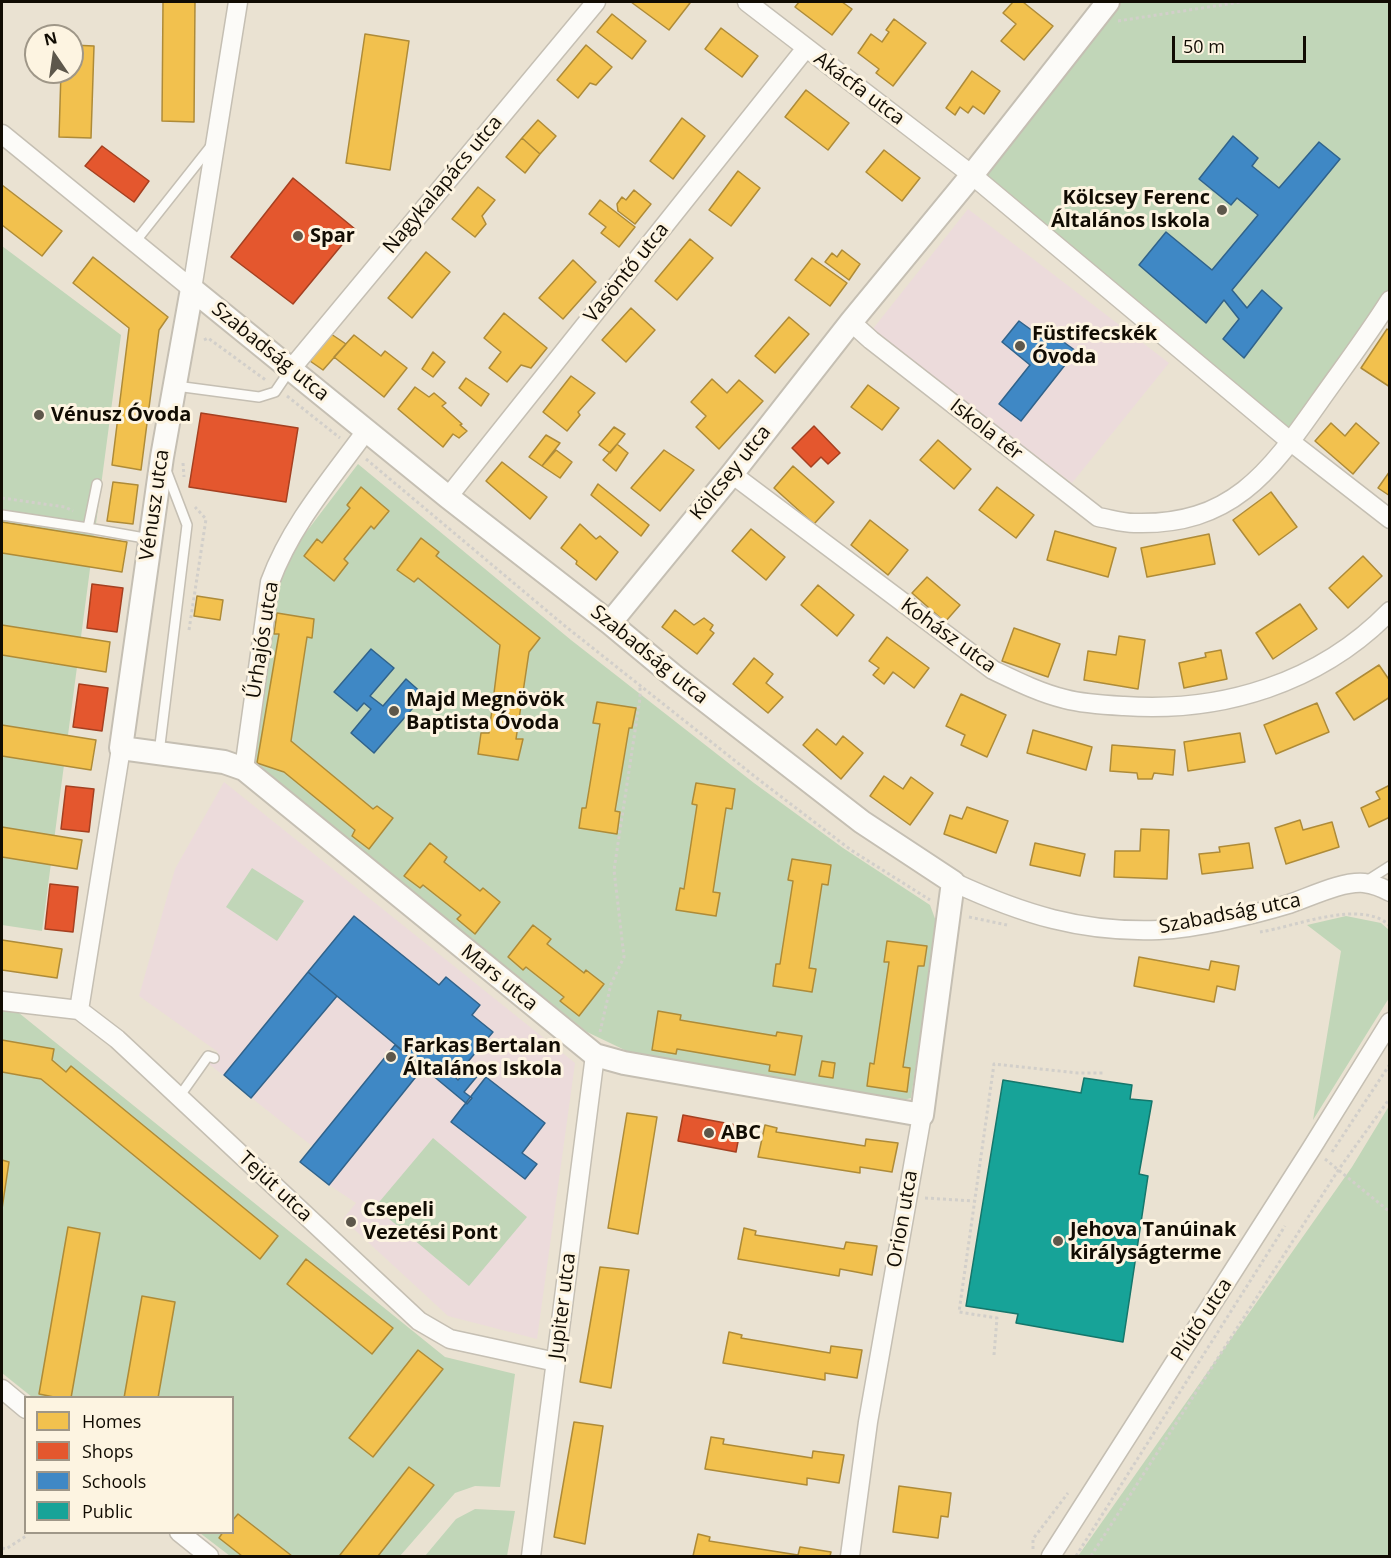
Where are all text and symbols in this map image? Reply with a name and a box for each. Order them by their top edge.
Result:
north arrow [24,24,84,84]
scale bar [1175,24,1308,62]
text: N [42,26,59,51]
text: 50 m [1183,34,1225,58]
street label: Akácfa utca [809,47,909,131]
street label: Nagykalapács utca [378,111,508,259]
place label: Kölcsey Ferenc Általános Iskola [1051,186,1210,233]
marker: Kölcsey Ferenc Általános Iskola [1215,203,1229,217]
street label: Vasöntő utca [580,218,674,328]
place label: Spar [310,224,355,248]
marker: Spar [291,229,305,243]
street label: Szabadság utca [207,297,333,407]
place label: Füstifecskék Óvoda [1032,322,1157,369]
marker: Füstifecskék Óvoda [1013,339,1027,353]
street label: Iskola tér [945,394,1027,466]
place label: Vénusz Óvoda [51,403,191,427]
marker: Vénusz Óvoda [32,408,46,422]
street label: Kölcsey utca [685,421,777,525]
street label: Vénusz utca [135,448,175,562]
street label: Űrhajós utca [242,580,284,700]
street label: Kohász utca [896,593,1000,679]
street label: Szabadság utca [586,600,712,710]
place label: Majd Megnövök Baptista Óvoda [406,688,565,735]
marker: Majd Megnövök Baptista Óvoda [387,704,401,718]
street label: Szabadság utca [1157,888,1303,940]
street label: Mars utca [456,940,542,1016]
place label: Farkas Bertalan Általános Iskola [403,1034,562,1081]
marker: Farkas Bertalan Általános Iskola [384,1050,398,1064]
place label: ABC [721,1121,761,1145]
marker: ABC [702,1126,716,1140]
street label: Tejút utca [233,1147,317,1227]
street label: Orion utca [883,1168,923,1270]
place label: Csepeli Vezetési Pont [363,1198,498,1245]
marker: Csepeli Vezetési Pont [344,1215,358,1229]
place label: Jehova Tanúinak királyságterme [1070,1218,1236,1265]
marker: Jehova Tanúinak királyságterme [1051,1234,1065,1248]
street label: Jupiter utca [545,1252,581,1360]
street label: Plútó utca [1166,1274,1238,1366]
legend [24,1396,234,1534]
text: Homes [82,1409,141,1433]
text: Shops [82,1439,133,1463]
text: Schools [82,1469,146,1493]
text: Public [82,1499,133,1523]

